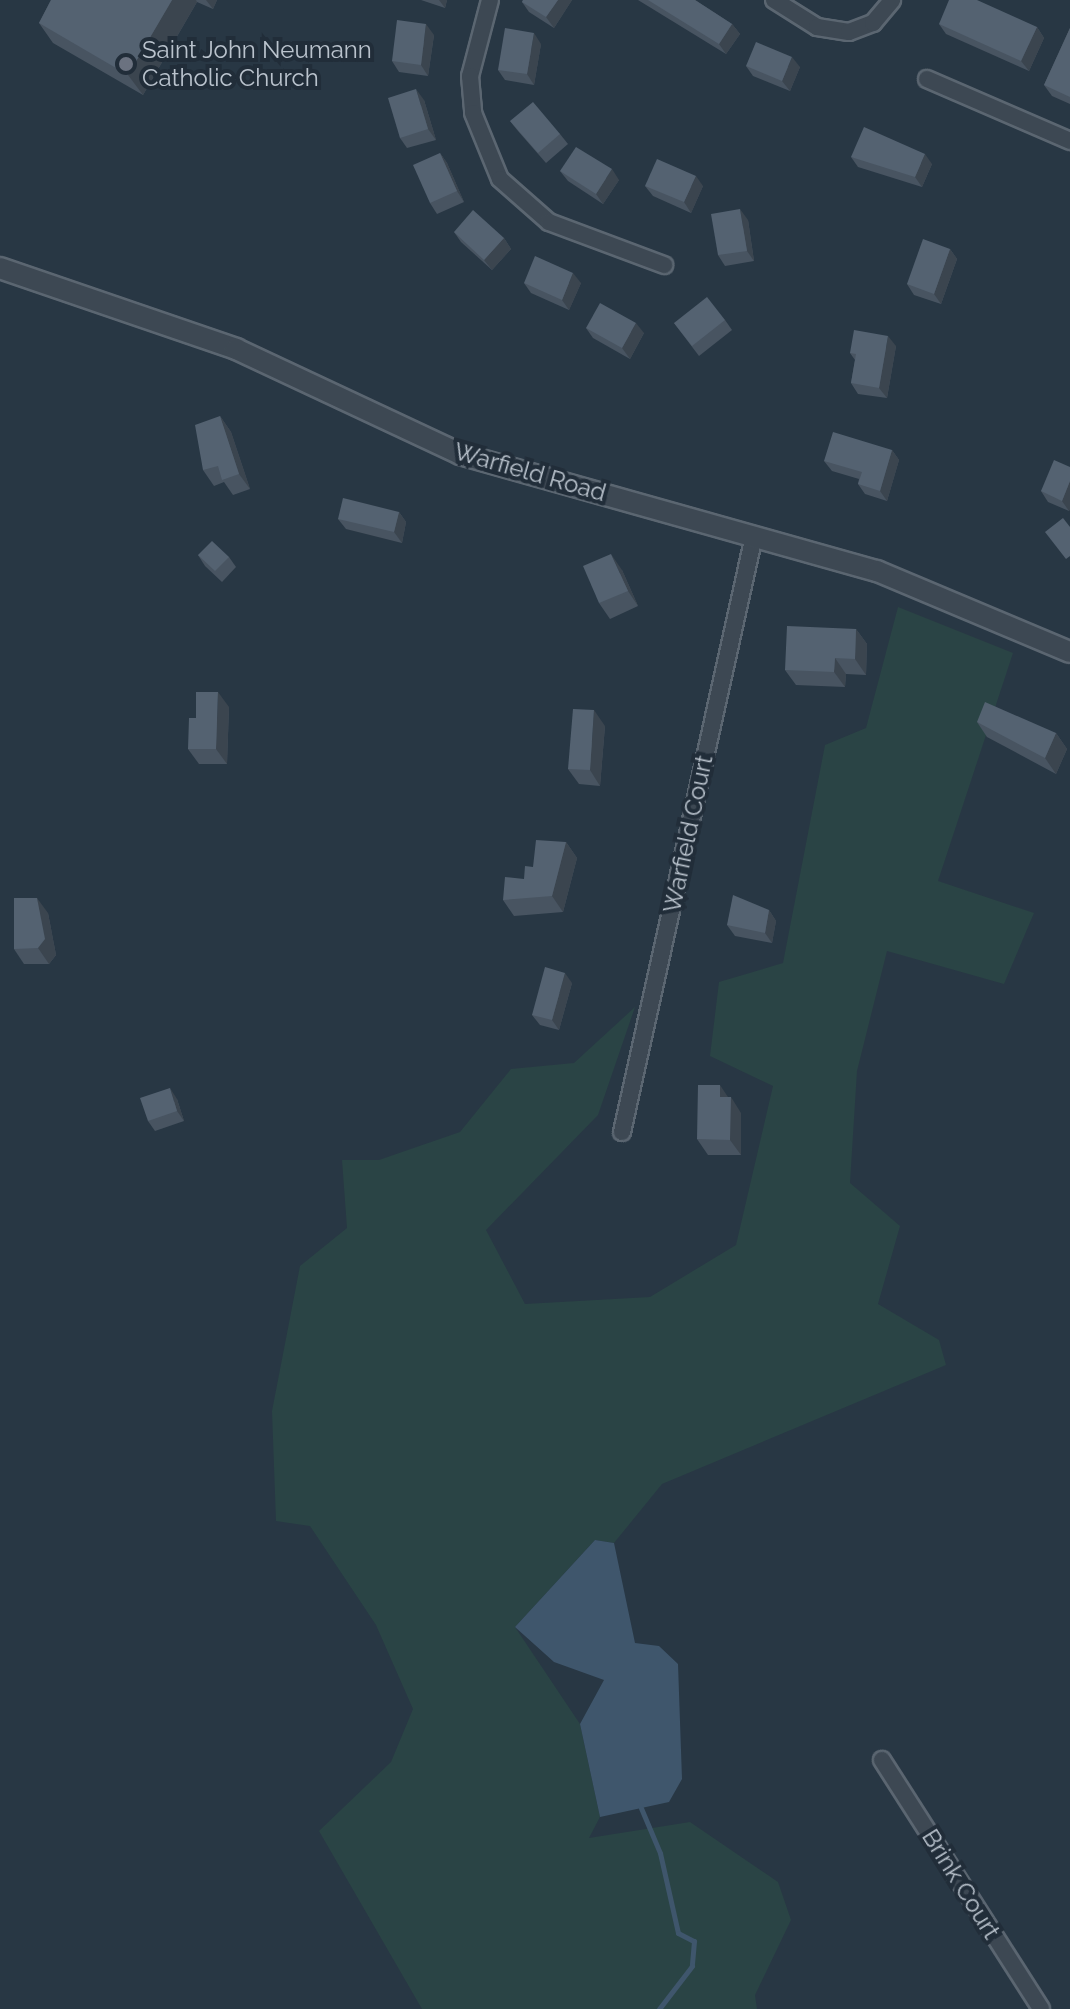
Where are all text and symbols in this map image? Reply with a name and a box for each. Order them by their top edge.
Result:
place label: Saint John Neumann Catholic Church [142,36,372,92]
marker: Saint John Neumann Catholic Church [117,55,135,73]
street label: Warfield Road [451,437,609,507]
street label: Warfield Court [657,752,719,916]
street label: Brink Court [916,1824,1006,1944]

